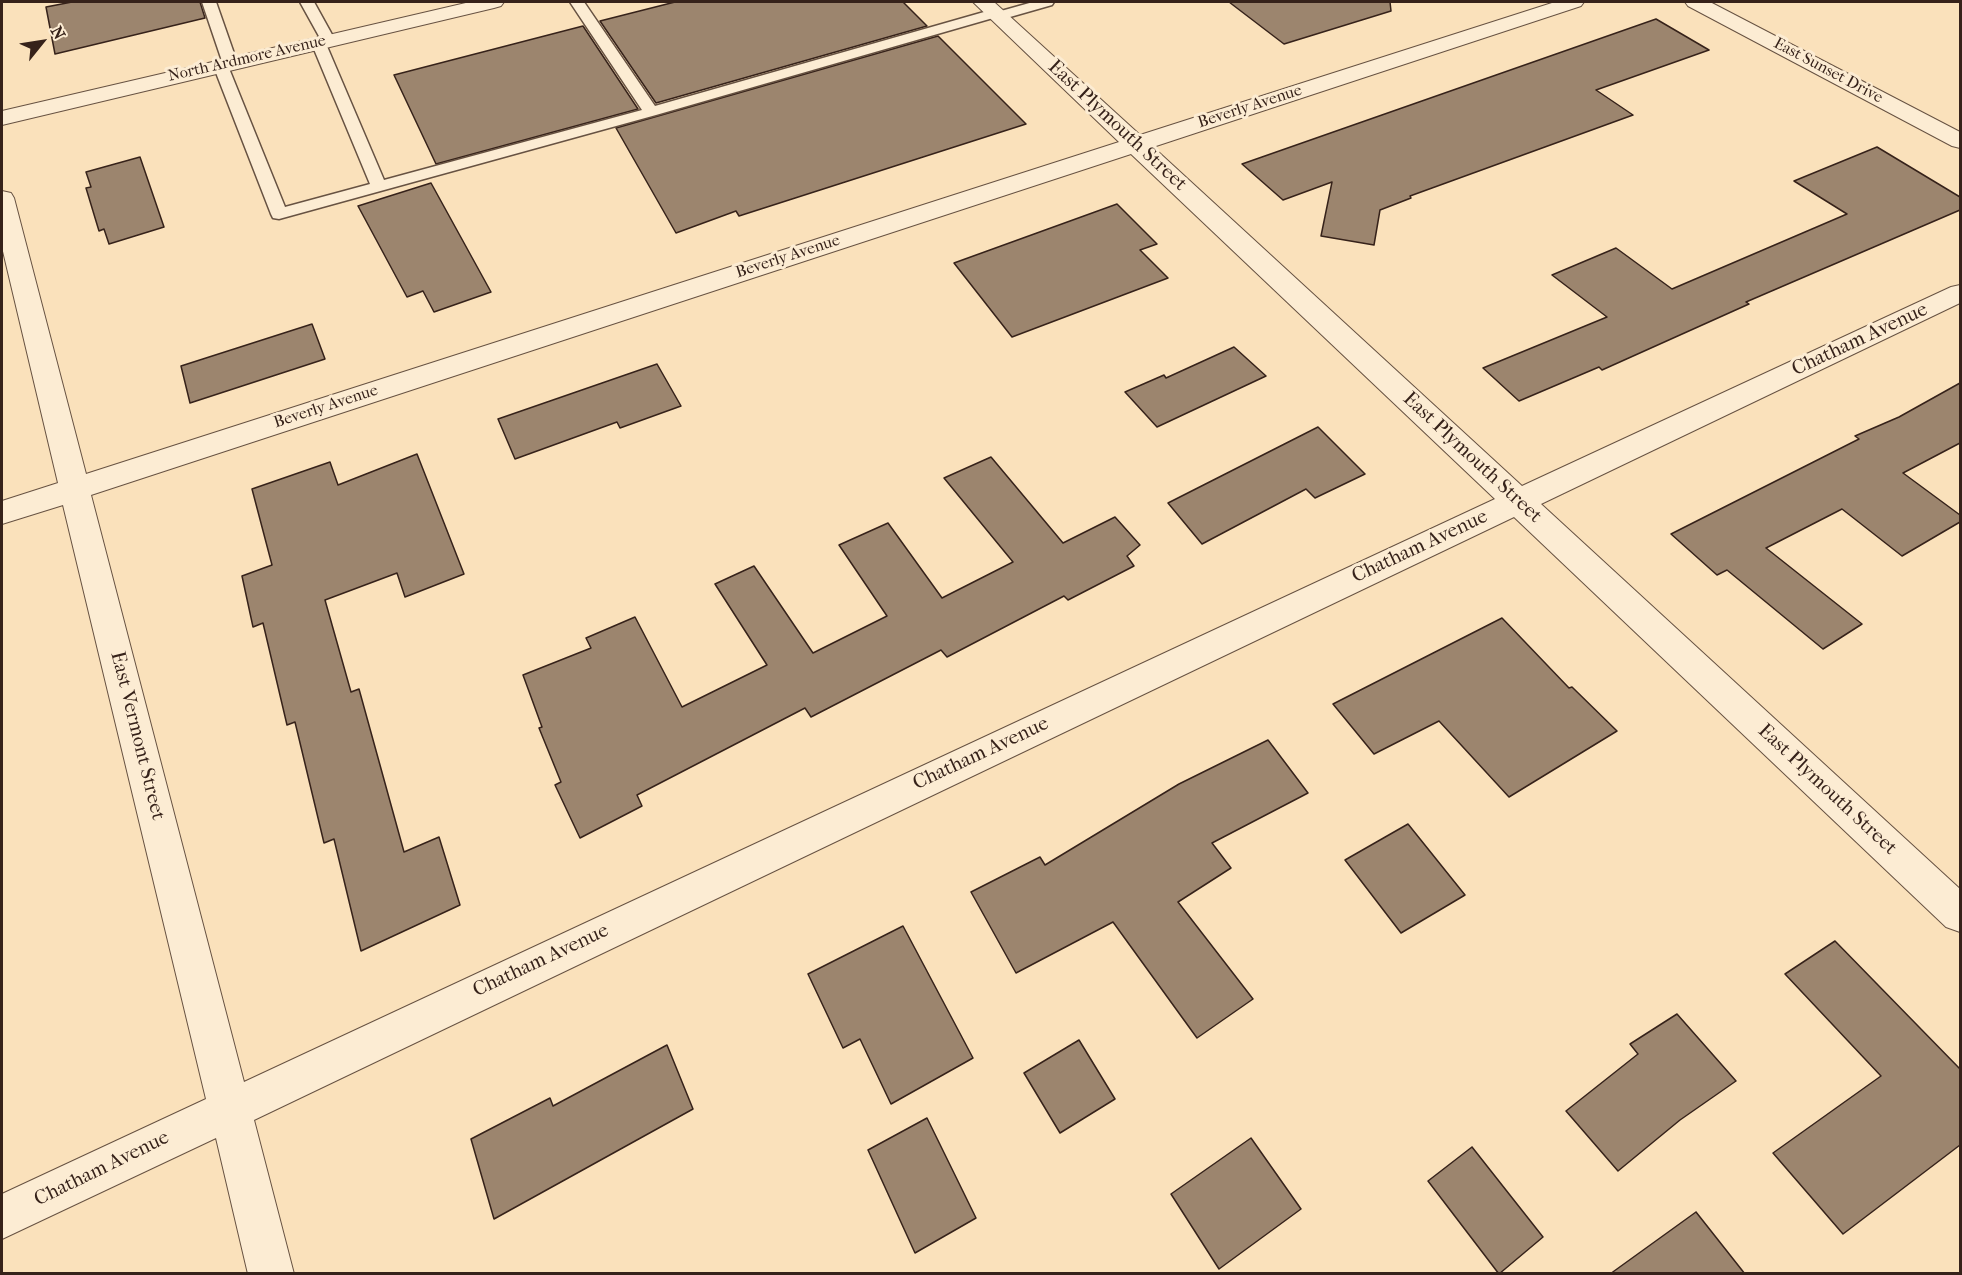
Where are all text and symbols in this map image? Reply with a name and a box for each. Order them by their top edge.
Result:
north arrow [12,12,72,72]
text: N [47,23,69,43]
street label: North Ardmore Avenue [166,31,328,87]
street label: East Sunset Drive [1770,34,1886,108]
street label: East Plymouth Street [1043,55,1191,197]
street label: Beverly Avenue [1196,81,1304,133]
street label: Beverly Avenue [734,231,842,283]
street label: Chatham Avenue [1788,298,1932,382]
street label: Beverly Avenue [272,381,380,433]
street label: East Plymouth Street [1398,387,1546,529]
street label: Chatham Avenue [1348,505,1492,589]
street label: East Vermont Street [104,649,170,823]
street label: Chatham Avenue [909,712,1053,796]
street label: East Plymouth Street [1753,719,1901,861]
street label: Chatham Avenue [469,919,613,1003]
street label: Chatham Avenue [31,1126,173,1212]

